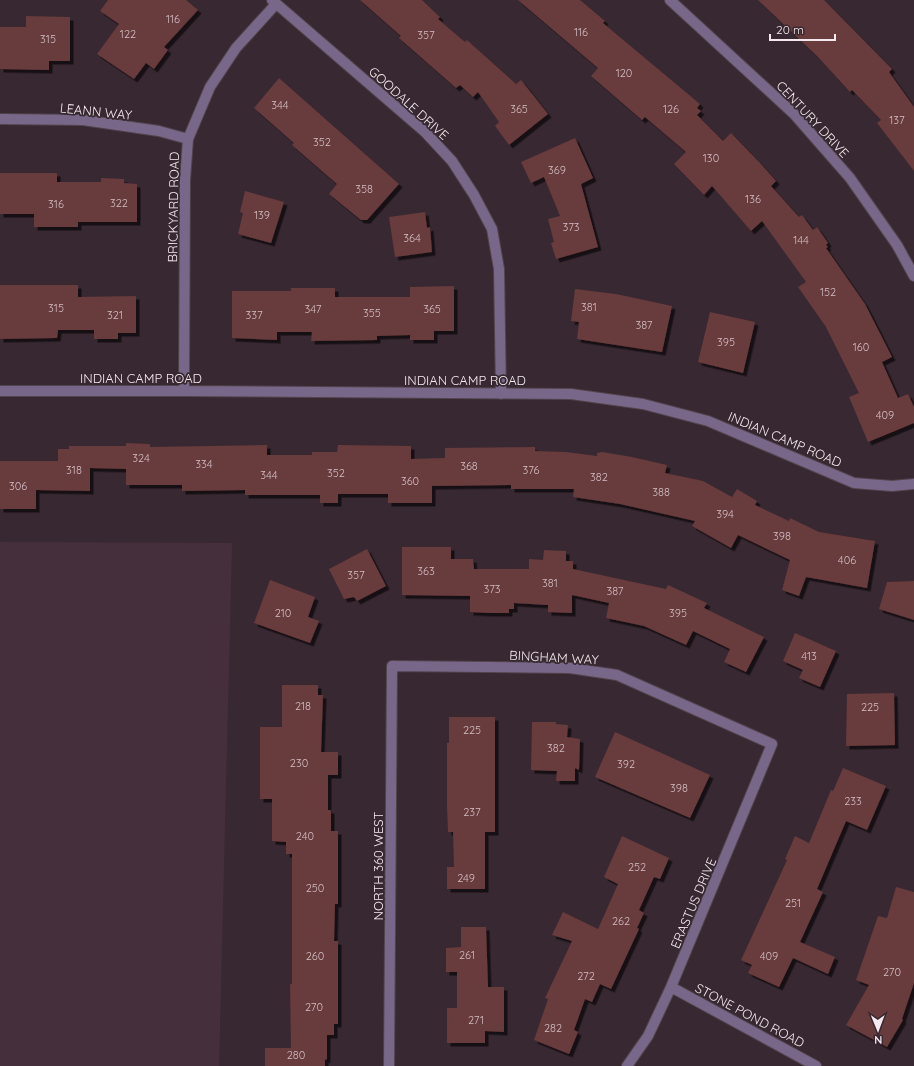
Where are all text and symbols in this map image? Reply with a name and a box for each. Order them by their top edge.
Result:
house number: 116 [166,12,180,26]
scale bar [770,16,835,42]
text: 20 m [776,22,804,37]
house number: 116 [574,25,588,39]
house number: 122 [120,27,136,41]
house number: 357 [417,28,435,42]
house number: 315 [40,32,56,46]
street label: GOODALE DRIVE [366,63,452,143]
house number: 120 [616,66,632,80]
street label: CENTURY DRIVE [773,77,853,161]
house number: 344 [271,98,289,112]
street label: LEANN WAY [59,99,134,123]
house number: 365 [510,102,528,116]
house number: 126 [663,102,679,116]
house number: 137 [889,113,905,127]
house number: 352 [313,135,331,149]
street label: BRICKYARD ROAD [164,151,182,263]
house number: 130 [703,151,719,165]
house number: 369 [548,163,566,177]
house number: 358 [355,182,373,196]
house number: 136 [745,192,761,206]
house number: 322 [110,196,128,210]
house number: 316 [48,197,64,211]
house number: 139 [254,208,270,222]
house number: 373 [562,220,580,234]
house number: 364 [403,231,421,245]
house number: 144 [793,233,809,247]
house number: 152 [820,285,836,299]
house number: 381 [581,300,597,314]
house number: 315 [48,301,64,315]
house number: 347 [305,302,322,316]
house number: 365 [423,302,441,316]
house number: 355 [363,306,381,320]
house number: 321 [107,308,123,322]
house number: 337 [245,308,263,322]
house number: 387 [635,318,653,332]
house number: 395 [717,335,735,349]
house number: 160 [853,340,869,354]
street label: INDIAN CAMP ROAD [80,370,202,386]
street label: INDIAN CAMP ROAD [404,372,526,388]
street label: INDIAN CAMP ROAD [726,408,844,470]
house number: 409 [876,408,894,422]
house number: 324 [132,451,150,465]
house number: 334 [195,457,213,471]
house number: 368 [460,459,478,473]
house number: 318 [66,463,82,477]
house number: 376 [523,463,540,477]
house number: 352 [327,466,345,480]
house number: 344 [260,468,278,482]
house number: 382 [590,470,608,484]
house number: 360 [401,474,419,488]
house number: 306 [9,479,27,493]
house number: 388 [652,485,670,499]
house number: 394 [716,507,734,521]
house number: 398 [773,529,791,543]
house number: 406 [838,553,856,567]
house number: 363 [417,564,435,578]
house number: 357 [347,568,365,582]
house number: 381 [542,576,558,590]
house number: 373 [483,582,501,596]
house number: 387 [606,584,624,598]
house number: 210 [275,606,291,620]
house number: 395 [669,606,687,620]
street label: BINGHAM WAY [509,647,600,667]
house number: 413 [801,649,817,663]
house number: 218 [295,699,311,713]
house number: 225 [861,700,879,714]
house number: 225 [463,723,481,737]
house number: 382 [547,741,565,755]
house number: 230 [290,756,308,770]
house number: 392 [617,757,635,771]
house number: 398 [670,781,688,795]
house number: 233 [844,794,862,808]
house number: 237 [463,805,481,819]
street label: NORTH 360 WEST [370,811,386,920]
house number: 240 [296,829,314,843]
street label: ERASTUS DRIVE [667,855,719,951]
house number: 252 [628,860,646,874]
house number: 249 [457,871,475,885]
house number: 250 [306,881,324,895]
house number: 251 [785,896,801,910]
house number: 262 [612,914,630,928]
house number: 261 [459,948,475,962]
house number: 260 [306,949,324,963]
house number: 409 [760,949,778,963]
house number: 270 [883,965,901,979]
house number: 272 [577,969,595,983]
street label: STONE POND ROAD [693,979,807,1051]
house number: 270 [305,1000,323,1014]
north arrow [858,1010,898,1050]
house number: 271 [468,1013,484,1027]
house number: 282 [544,1021,562,1035]
text: N [874,1033,882,1047]
house number: 280 [287,1048,305,1062]

